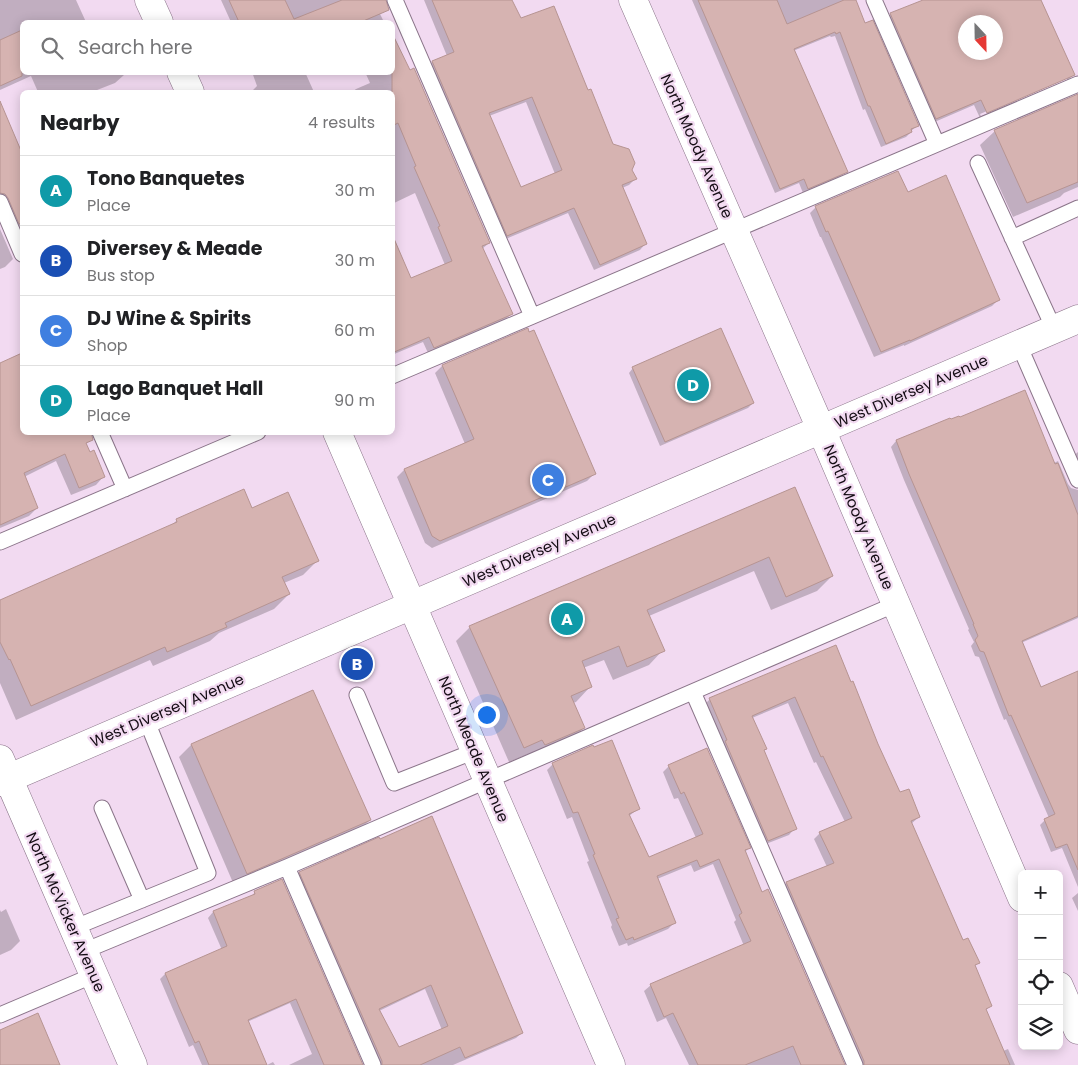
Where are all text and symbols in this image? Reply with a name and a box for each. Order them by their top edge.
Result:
north arrow [958,15,1003,60]
search box [20,20,395,75]
icon: search [38,34,66,62]
text: Search here [78,34,192,61]
street label: North Moody Avenue [656,71,738,221]
text: Nearby [40,108,120,137]
text: 4 results [308,111,375,134]
text: Tono Banquetes [87,165,245,192]
text: A [50,179,62,202]
text: 30 m [335,179,375,202]
text: Place [87,194,131,217]
text: Diversey & Meade [87,235,262,262]
text: B [51,249,61,272]
text: 30 m [335,249,375,272]
text: Bus stop [87,264,155,287]
text: DJ Wine & Spirits [87,305,251,332]
text: C [50,319,62,342]
text: 60 m [334,319,375,342]
text: Shop [87,334,128,357]
street label: West Diversey Avenue [831,349,991,433]
pin: D [677,366,709,404]
text: Lago Banquet Hall [87,375,263,402]
text: D [50,389,62,412]
text: 90 m [334,389,375,412]
text: Place [87,404,131,427]
street label: North Moody Avenue [819,441,899,593]
pin: C [532,461,564,499]
street label: West Diversey Avenue [459,508,619,592]
pin: A [551,600,583,638]
pin: B [341,645,373,683]
street label: West Diversey Avenue [87,668,247,752]
street label: North Meade Avenue [434,673,514,825]
your location [474,702,500,728]
street label: North McVicker Avenue [21,829,111,995]
map controls [1018,870,1063,1050]
button: + [1018,870,1063,915]
button: − [1018,915,1063,960]
button: locate [1018,960,1063,1005]
button: layers [1018,1005,1063,1050]

